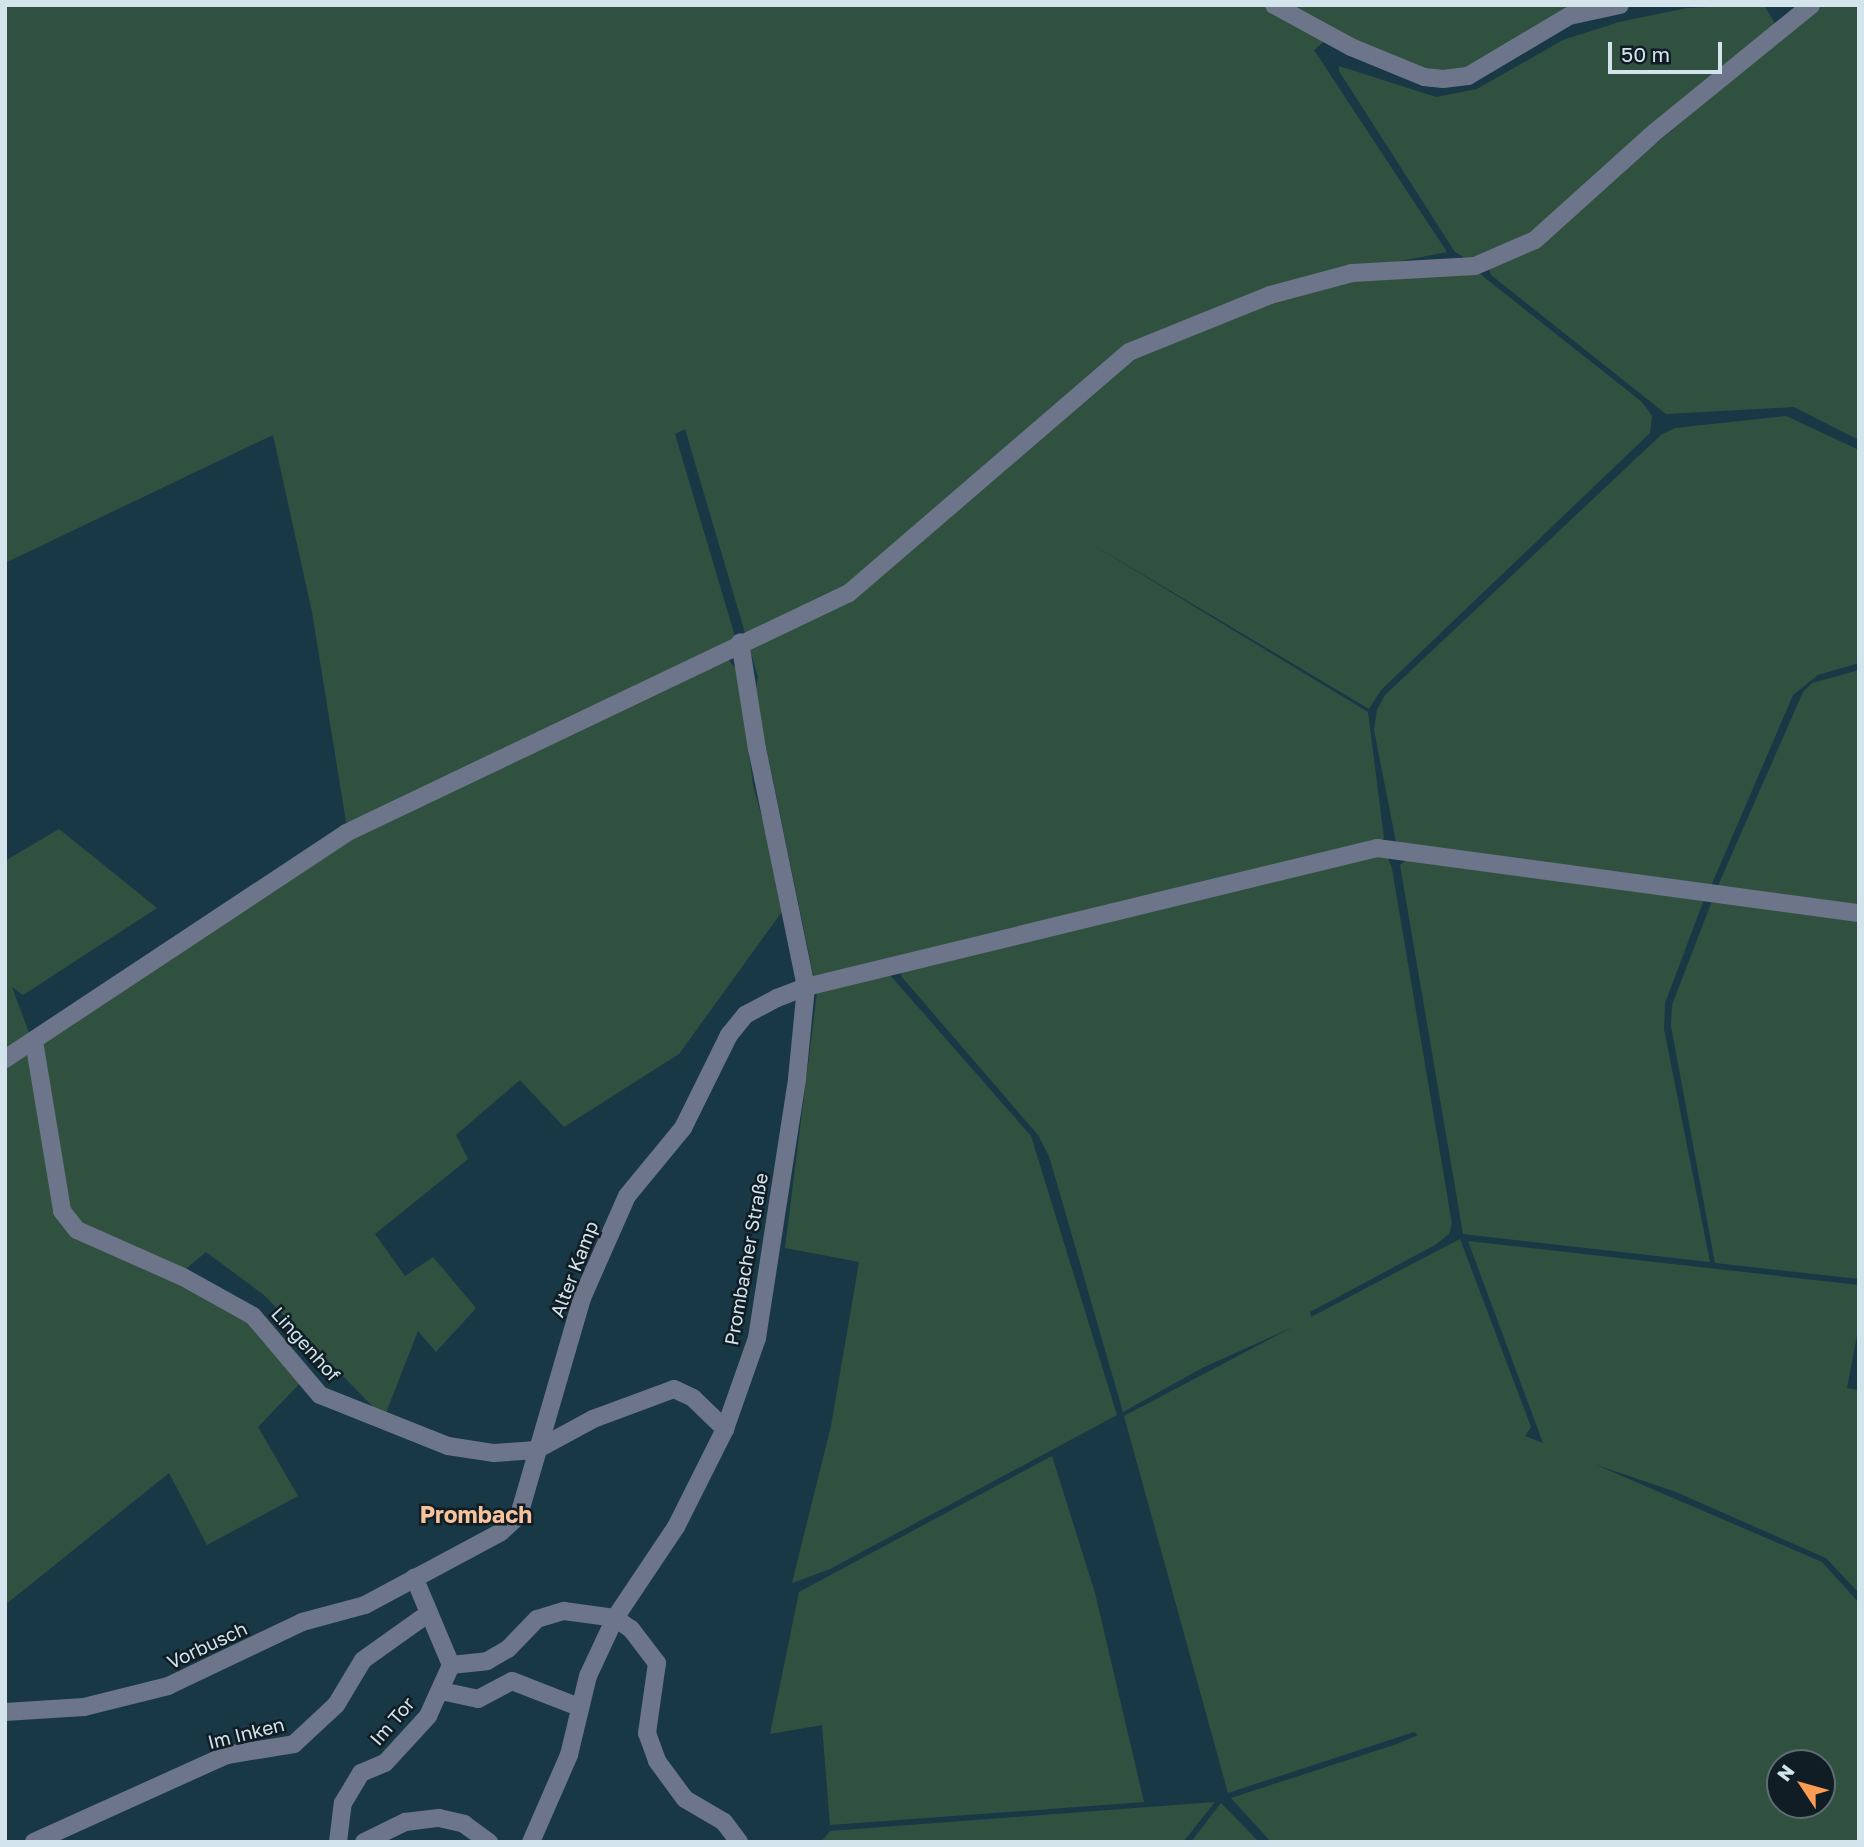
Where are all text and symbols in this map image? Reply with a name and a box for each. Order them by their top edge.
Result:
scale bar [1612,28,1726,72]
text: 50 m [1621,41,1670,67]
street label: Prombacher Straße [720,1171,772,1347]
street label: Alter Kamp [545,1218,603,1320]
street label: Lingenhof [267,1302,345,1386]
district label: Prombach [420,1500,532,1528]
street label: Vorbusch [163,1617,251,1673]
street label: Im Tor [365,1692,419,1750]
street label: Im Inken [205,1712,287,1754]
north arrow [1766,1749,1836,1819]
text: N [1772,1760,1799,1785]

